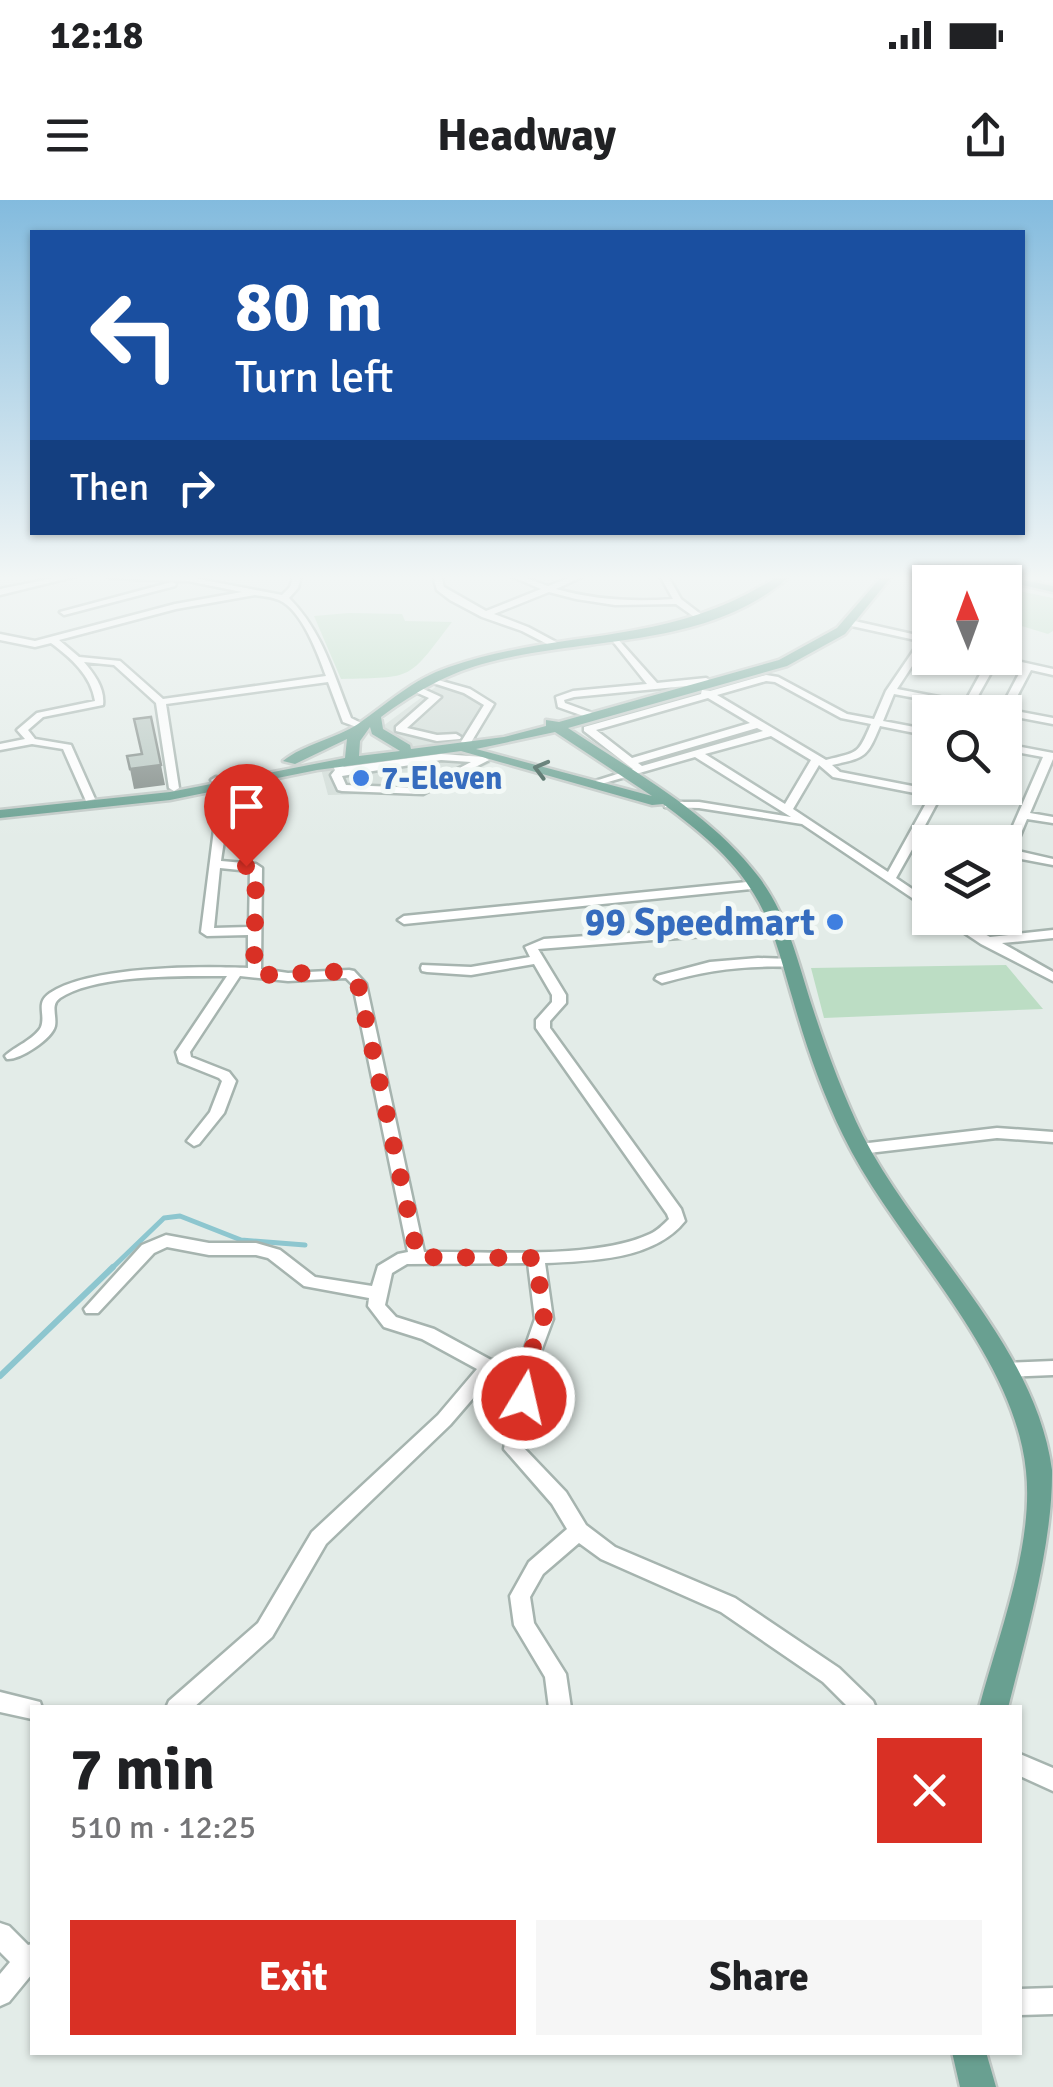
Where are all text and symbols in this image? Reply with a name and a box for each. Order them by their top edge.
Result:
text: 12:18 [50,12,143,59]
icon: menu [40,108,95,163]
text: Headway [437,108,616,163]
icon: share [958,108,1013,163]
text: 80 m [235,264,383,350]
icon: left [70,270,200,400]
text: Turn left [235,350,394,405]
icon: right [169,460,224,515]
text: Then [70,464,149,511]
north arrow [912,565,1022,675]
map controls [912,565,1022,935]
button: search [912,695,1022,805]
place label: 7-Eleven [381,759,502,798]
one-way arrow [533,760,550,781]
pin [204,764,289,867]
marker: 7-Eleven [350,767,372,789]
icon: arrive [219,779,274,834]
button: layers [912,825,1022,935]
place label: 99 Speedmart [585,899,815,946]
marker: 99 Speedmart [824,911,846,933]
position arrow [472,1346,576,1450]
text: 7 min [70,1733,215,1807]
button: close [877,1738,982,1843]
text: 510 m · 12:25 [70,1808,256,1847]
button: Exit [70,1920,516,2035]
button: Share [536,1920,982,2035]

